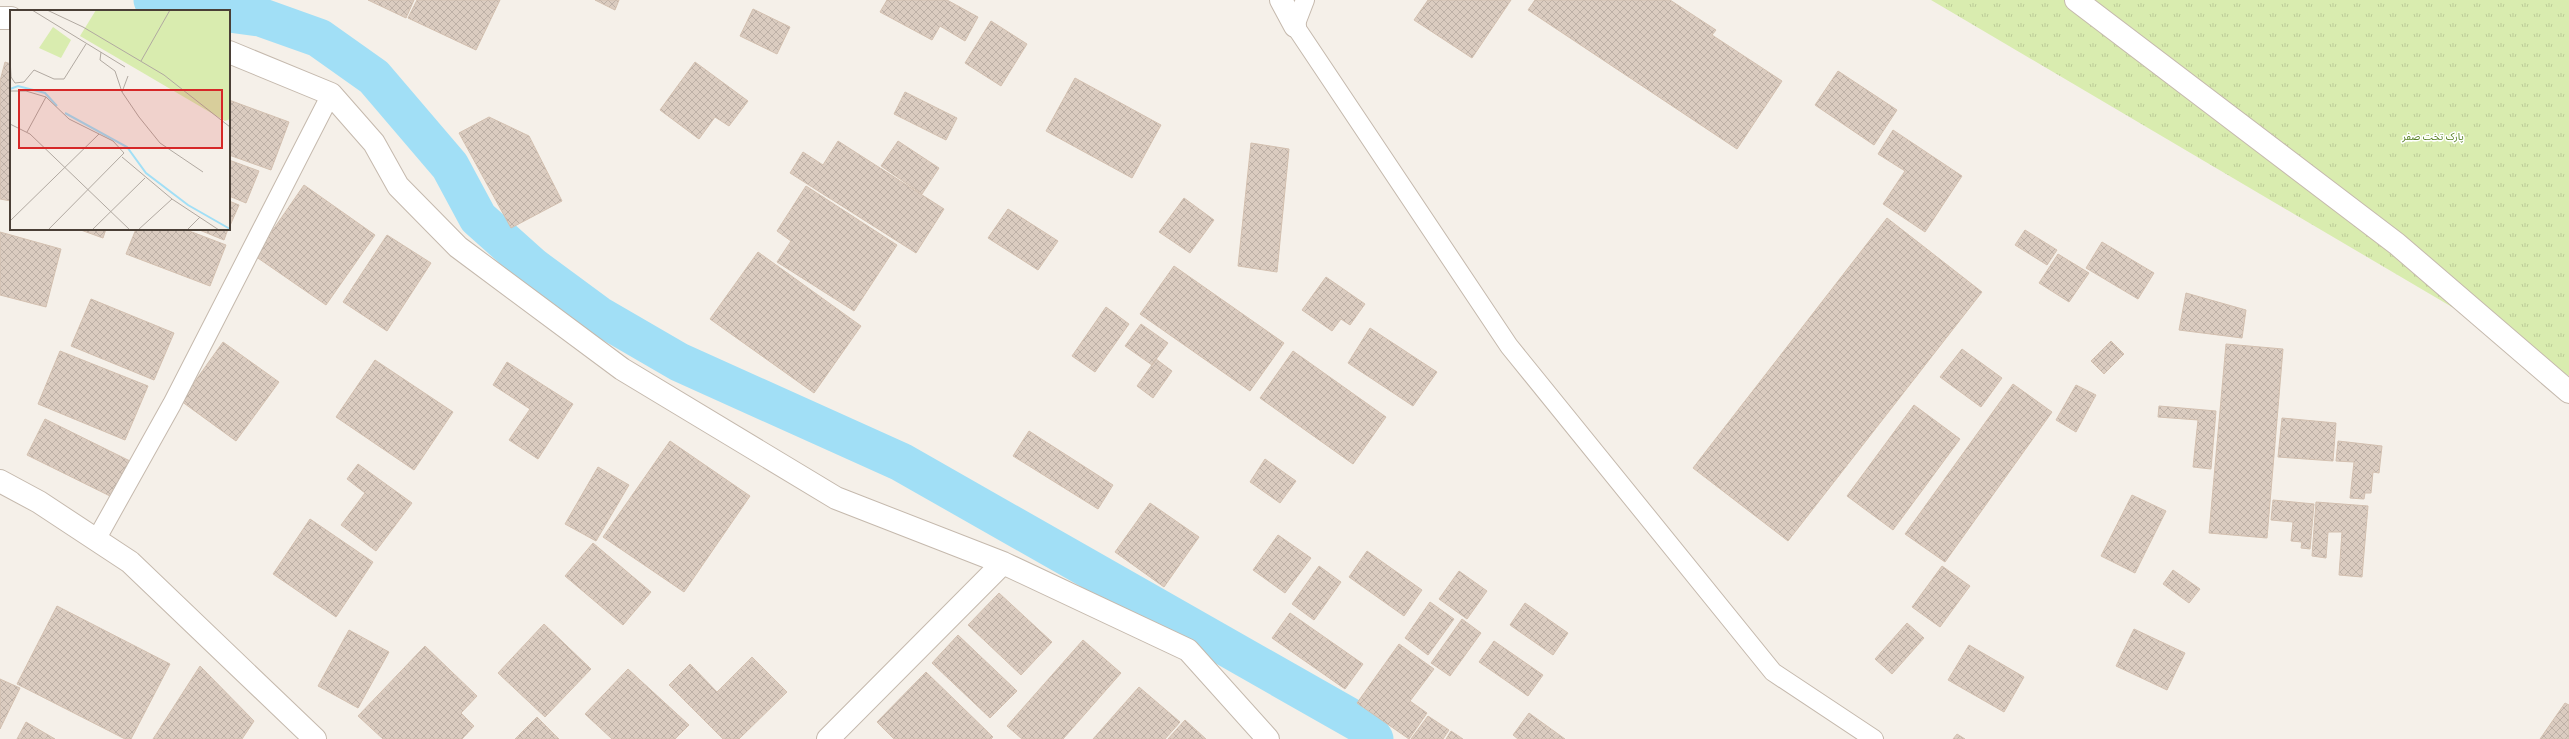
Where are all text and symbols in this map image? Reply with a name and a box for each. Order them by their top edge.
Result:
inset map [10,10,230,230]
park label: پارک تخت صفر [2401,131,2464,143]

